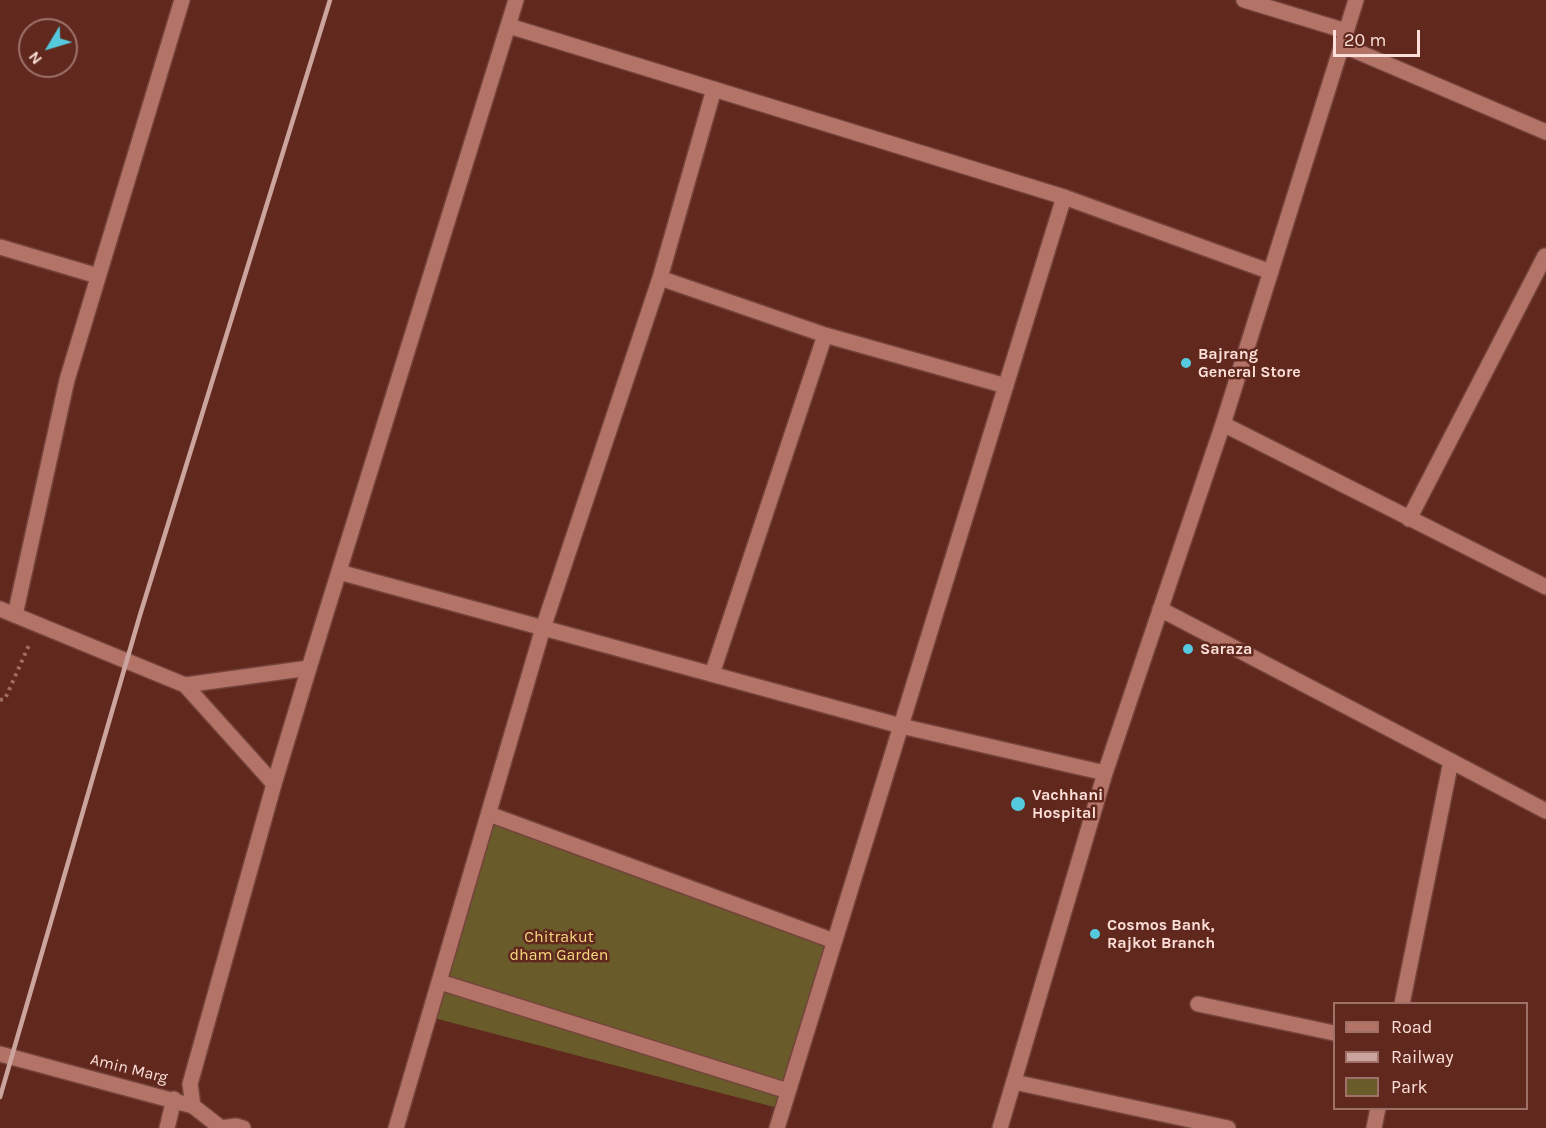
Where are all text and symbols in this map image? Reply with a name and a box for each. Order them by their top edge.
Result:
north arrow [18,18,78,78]
scale bar [1336,18,1423,56]
text: 20 m [1344,29,1386,51]
text: N [24,48,46,69]
place label: Bajrang General Store [1198,344,1301,382]
marker: Bajrang General Store [1179,356,1193,370]
place label: Saraza [1200,639,1252,659]
marker: Saraza [1181,642,1195,656]
place label: Vachhani Hospital [1032,785,1103,823]
marker: Vachhani Hospital [1009,795,1027,813]
place label: Cosmos Bank, Rajkot Branch [1107,915,1215,953]
park label: Chitrakut dham Garden [510,927,608,965]
marker: Cosmos Bank, Rajkot Branch [1088,927,1102,941]
legend [1333,1002,1528,1110]
text: Road [1391,1016,1432,1038]
text: Railway [1391,1046,1454,1068]
street label: Amin Marg [88,1050,170,1088]
text: Park [1391,1076,1428,1098]

